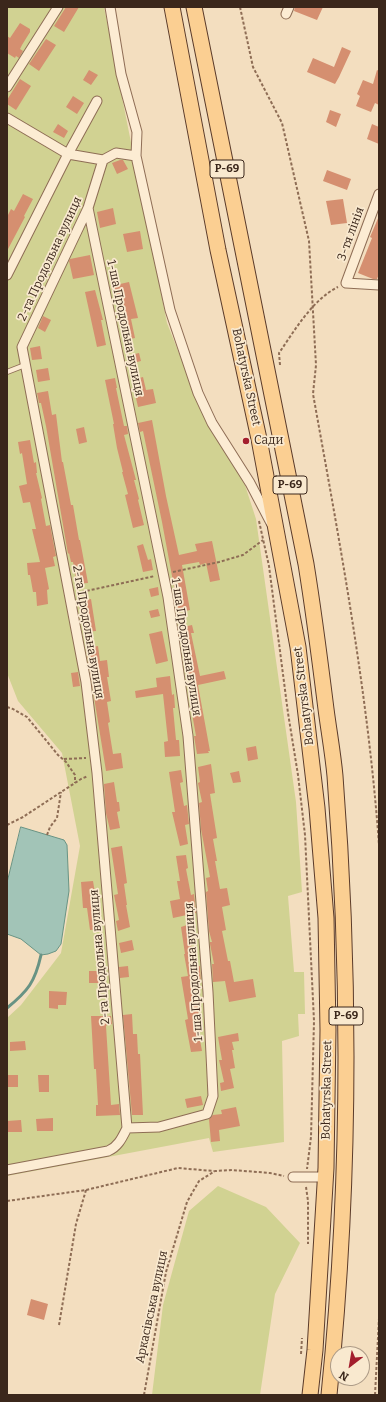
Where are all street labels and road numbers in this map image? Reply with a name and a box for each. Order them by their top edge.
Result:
road number: Р-69 [210,160,244,178]
street label: 2-га Продольна вулиця [15,195,85,323]
street label: 3-тя лінія [335,205,367,263]
street label: 1-ша Продольна вулиця [104,258,146,398]
street label: Bohatyrska Street [229,327,263,427]
road number: Р-69 [273,476,307,494]
street label: 2-га Продольна вулиця [69,564,107,700]
street label: 1-ша Продольна вулиця [168,577,204,717]
street label: Bohatyrska Street [291,646,317,746]
street label: 2-га Продольна вулиця [87,889,113,1025]
street label: 1-ша Продольна вулиця [182,902,206,1042]
road number: Р-69 [329,1007,363,1025]
street label: Bohatyrska Street [319,1040,335,1140]
street label: Аркасівська вулиця [133,1249,171,1365]

